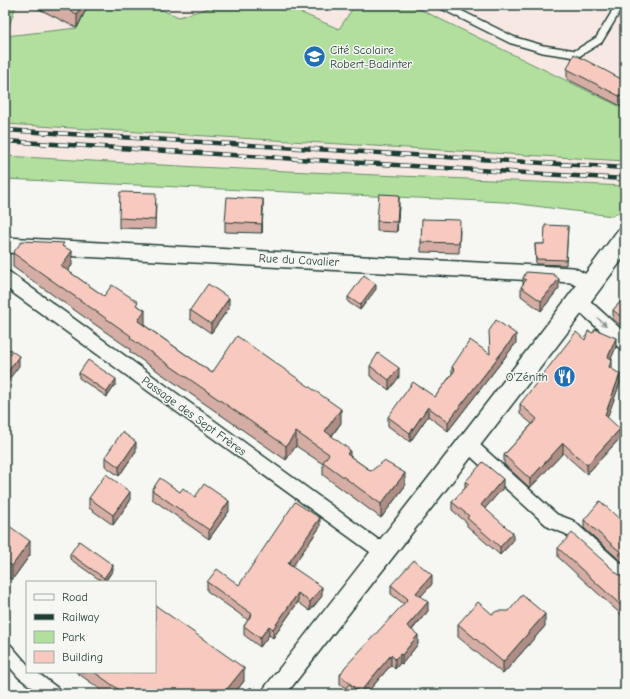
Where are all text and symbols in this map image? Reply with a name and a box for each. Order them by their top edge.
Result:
place label: Cité Scolaire Robert-Badinter [330,43,412,71]
school or university icon: Cité Scolaire Robert-Badinter [302,44,328,70]
street label: Rue du Cavalier [258,251,340,269]
one-way arrow [597,317,607,327]
restaurant icon: O'Zénith [551,364,577,390]
place label: O'Zénith [506,370,548,384]
street label: Passage des Sept Frères [139,373,249,459]
legend [26,581,156,673]
text: Road [62,590,88,604]
text: Railway [62,610,100,624]
text: Park [62,630,85,644]
text: Building [62,650,103,664]

